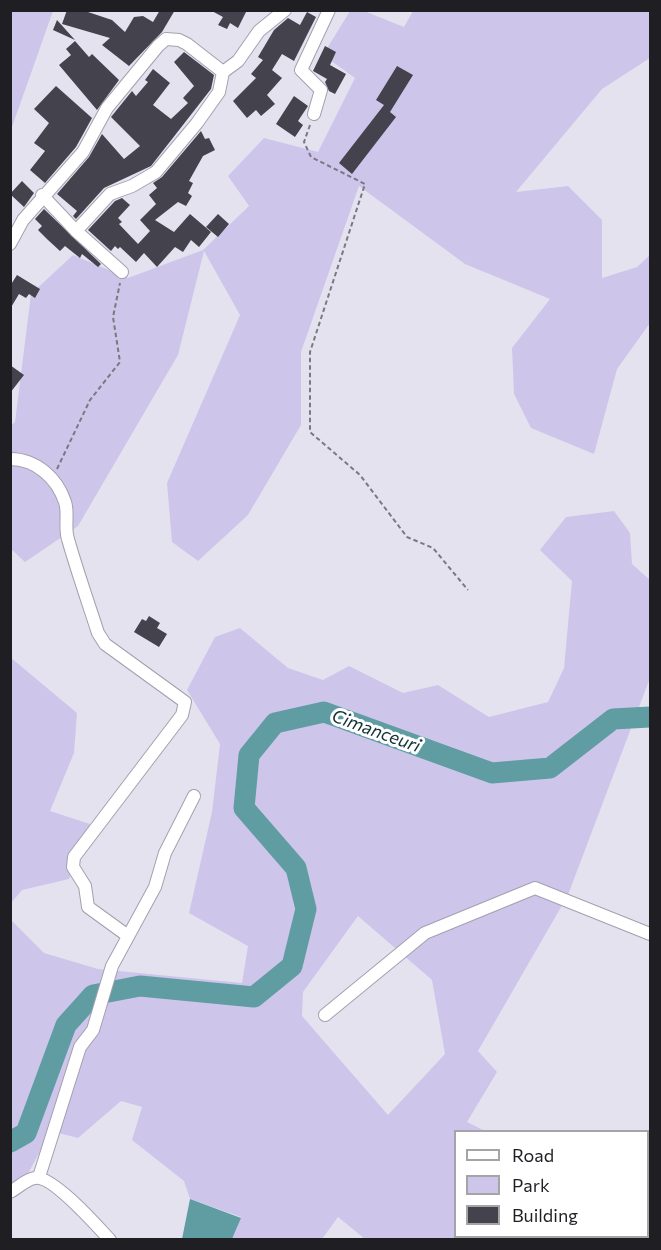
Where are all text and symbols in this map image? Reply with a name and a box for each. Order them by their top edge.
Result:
water label: Cimanceuri [329,705,423,757]
legend [454,1130,649,1238]
text: Road [512,1144,554,1166]
text: Park [512,1174,550,1196]
text: Building [512,1204,578,1226]

